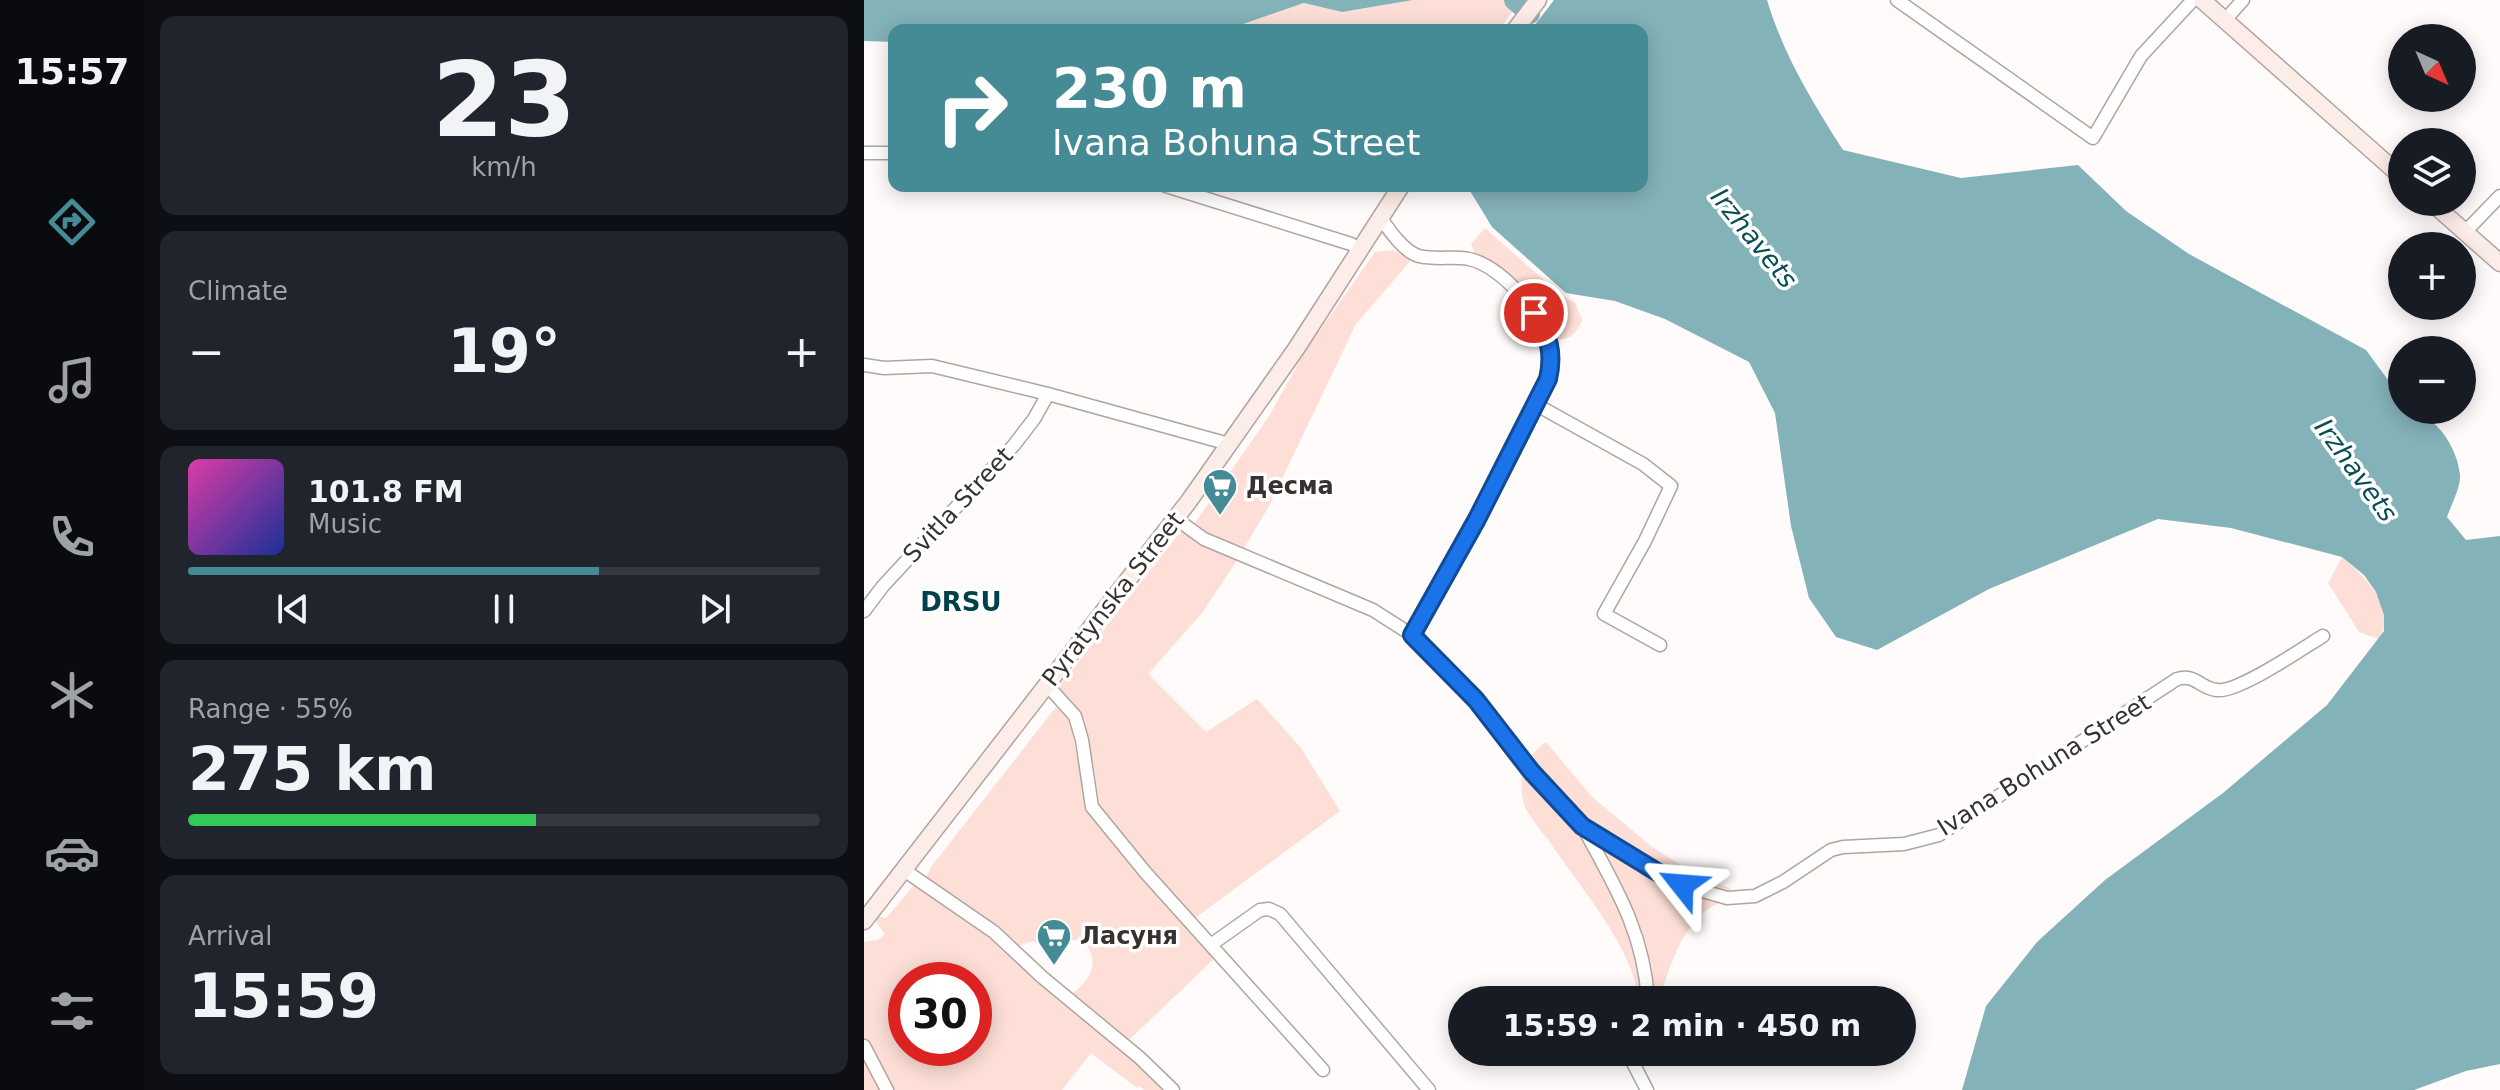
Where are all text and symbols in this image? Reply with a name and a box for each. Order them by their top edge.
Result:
north arrow [2388,24,2476,112]
map controls [2388,24,2476,424]
text: 23 [432,39,576,161]
text: 15:57 [15,51,129,92]
text: 230 m [1052,55,1247,120]
icon: right [920,56,1024,160]
text: Ivana Bohuna Street [1052,122,1420,163]
button: layers [2388,128,2476,216]
text: km/h [471,152,537,182]
water label: Irzhavets [1705,182,1803,294]
icon: directions [44,194,100,250]
button: + [2388,232,2476,320]
text: Climate [188,276,288,306]
pin [1500,279,1568,347]
icon: arrive [1512,291,1556,335]
text: 19° [447,316,561,386]
text: − [188,326,225,377]
text: + [783,326,820,377]
button: − [2388,336,2476,424]
icon: music [44,352,100,408]
water label: Irzhavets [2309,413,2403,527]
street label: Svitla Street [897,442,1019,568]
supermarket icon: Десма [1201,467,1239,517]
place label: Десма [1246,472,1334,500]
text: 101.8 FM [308,474,464,509]
street label: Pyratynska Street [1036,506,1190,692]
icon: phone [44,509,100,565]
text: Music [308,509,382,539]
icon: previous [271,587,315,631]
icon: pause [482,587,526,631]
icon: next [693,587,737,631]
district label: DRSU [920,587,1002,617]
icon: climate [44,667,100,723]
street label: Ivana Bohuna Street [1932,688,2156,842]
text: Range · 55% [188,694,353,724]
text: 275 km [188,734,437,804]
icon: car [44,825,100,881]
position arrow [1640,843,1724,927]
supermarket icon: Ласуня [1035,917,1073,967]
text: Arrival [188,921,272,951]
place label: Ласуня [1080,922,1178,950]
text: 15:59 [188,961,379,1031]
speed limit sign: 30 [888,962,992,1066]
icon: filters [44,983,100,1039]
text: 15:59 · 2 min · 450 m [1503,1008,1861,1043]

